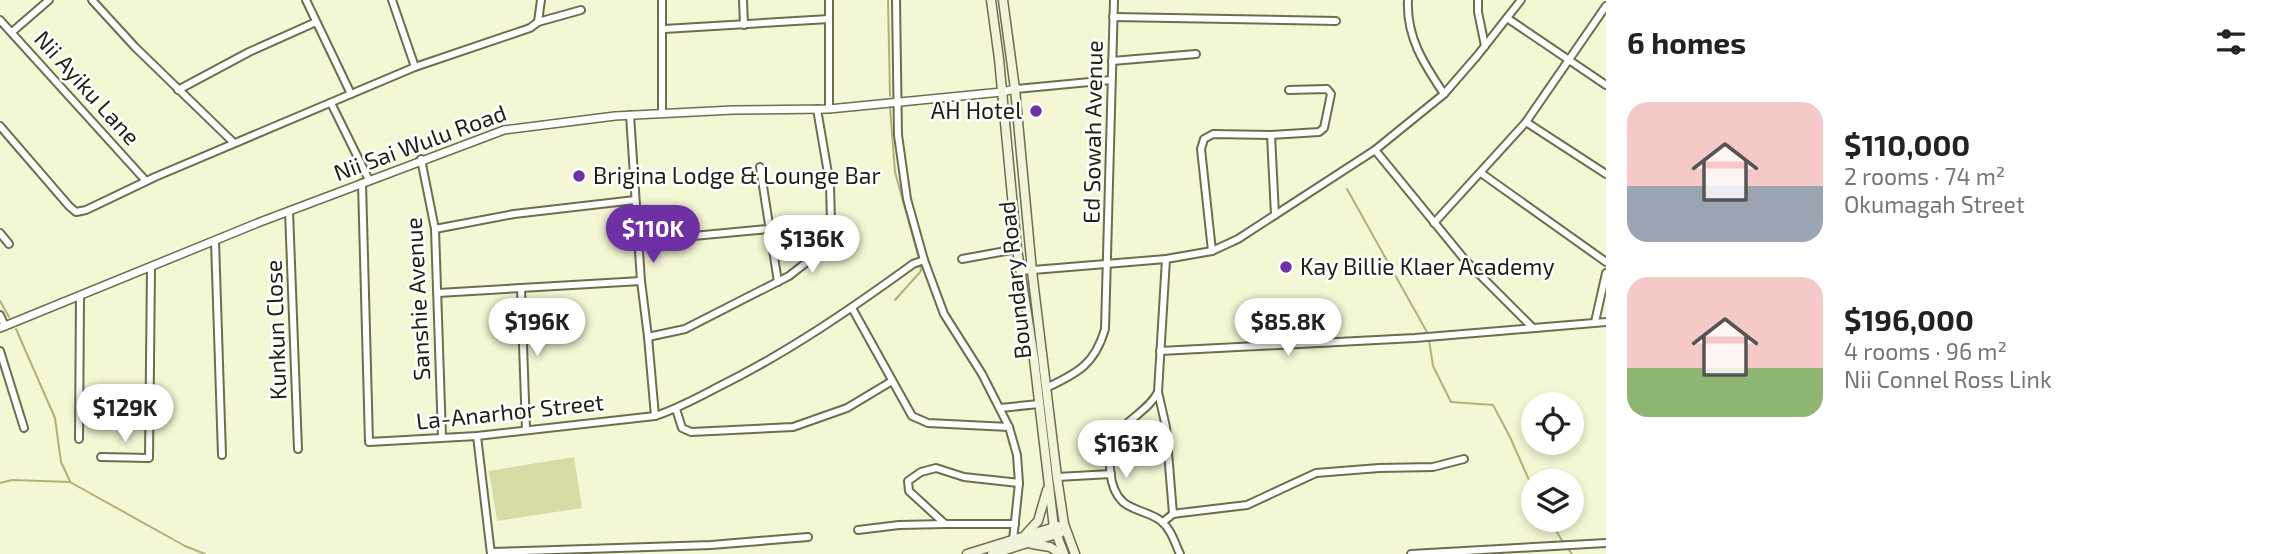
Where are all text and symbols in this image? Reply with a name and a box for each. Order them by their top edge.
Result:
icon: filters [2212,23,2250,61]
street label: Nii Ayiku Lane [29,24,146,150]
text: 6 homes [1627,24,1746,60]
street label: Ed Sowah Avenue [1076,40,1108,224]
place label: AH Hotel [931,96,1022,124]
street label: Nii Sai Wulu Road [330,98,510,186]
marker: AH Hotel [1028,103,1044,119]
text: $110,000 [1844,126,1970,162]
icon: home [1683,130,1767,214]
place label: Brigina Lodge & Lounge Bar [593,161,881,189]
text: 2 rooms · 74 m² [1844,162,2005,190]
marker: Brigina Lodge & Lounge Bar [571,168,587,184]
text: Okumagah Street [1844,190,2025,218]
street label: Boundary Road [992,200,1036,360]
pin: $110K [604,205,702,265]
text: $110K [622,214,684,242]
pin: $136K [763,216,861,275]
street label: Sanshie Avenue [399,217,435,382]
text: $136K [780,224,844,252]
place label: Kay Billie Klaer Academy [1300,252,1555,280]
street label: Kunkun Close [259,259,291,401]
marker: Kay Billie Klaer Academy [1278,259,1294,275]
pin: $196K [488,298,586,358]
pin: $85.8K [1231,298,1345,358]
text: $196,000 [1844,301,1974,337]
icon: home [1683,305,1767,389]
text: $196K [505,307,570,335]
text: $85.8K [1251,307,1325,335]
text: 4 rooms · 96 m² [1844,337,2007,365]
text: Nii Connel Ross Link [1844,365,2052,393]
pin: $129K [76,384,174,444]
street label: La-Anarhor Street [415,387,605,435]
map controls [1521,392,1584,532]
button: locate [1521,392,1584,455]
text: $129K [93,393,157,421]
pin: $163K [1077,420,1175,480]
text: $163K [1094,429,1158,457]
button: layers [1521,469,1584,532]

